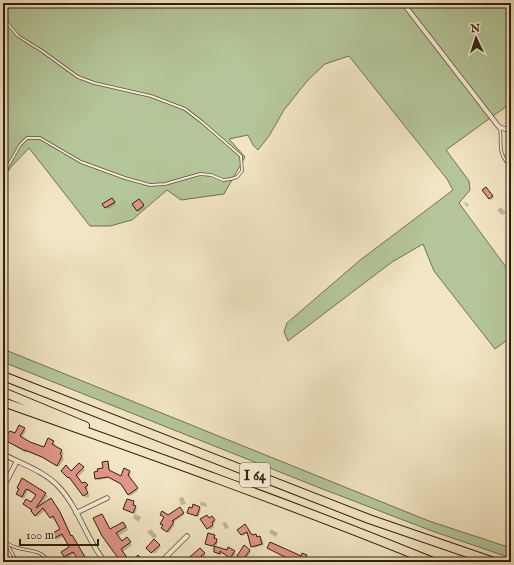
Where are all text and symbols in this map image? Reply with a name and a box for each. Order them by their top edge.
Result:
north arrow [456,18,496,58]
text: N [469,22,481,36]
road number: I 64 [240,463,270,487]
scale bar [20,521,98,547]
text: 100 m [26,528,54,543]

